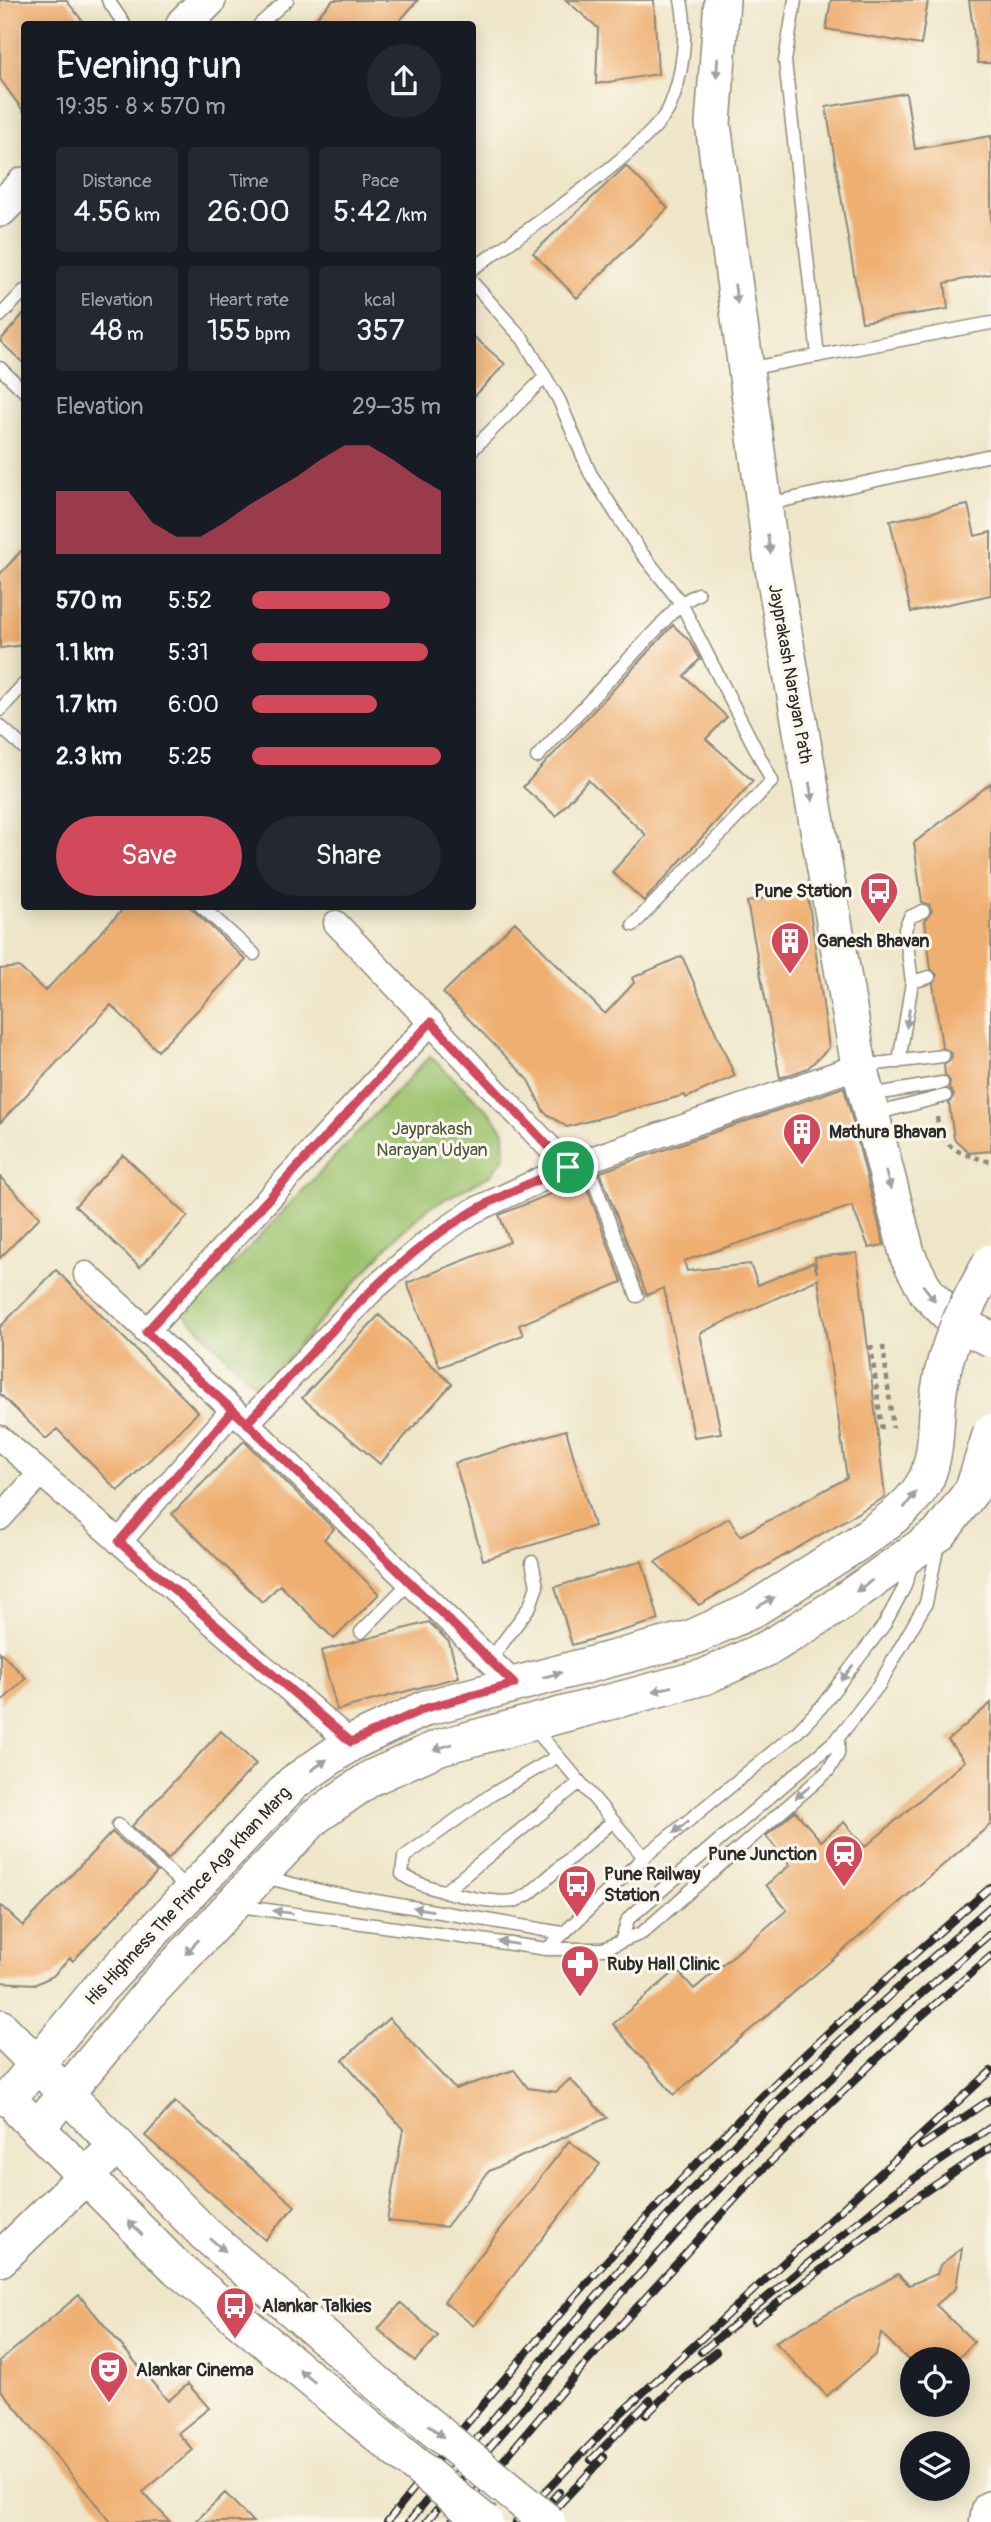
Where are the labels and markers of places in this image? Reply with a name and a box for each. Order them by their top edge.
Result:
bus stop icon: Pune Station [858,870,900,925]
place label: Pune Station [754,880,852,903]
building icon: Ganesh Bhavan [769,920,811,975]
place label: Ganesh Bhavan [817,930,929,953]
building icon: Mathura Bhavan [781,1111,823,1166]
place label: Mathura Bhavan [829,1121,946,1144]
pin [538,1137,598,1197]
station icon: Pune Junction [823,1833,865,1888]
place label: Pune Junction [708,1843,817,1866]
bus stop icon: Pune Railway Station [556,1863,598,1918]
place label: Pune Railway Station [604,1863,701,1907]
pharmacy icon: Ruby Hall Clinic [559,1943,601,1998]
place label: Ruby Hall Clinic [607,1953,720,1976]
bus stop icon: Alankar Talkies [214,2285,256,2340]
place label: Alankar Talkies [262,2295,372,2318]
theatre icon: Alankar Cinema [88,2349,130,2404]
place label: Alankar Cinema [136,2359,254,2382]

